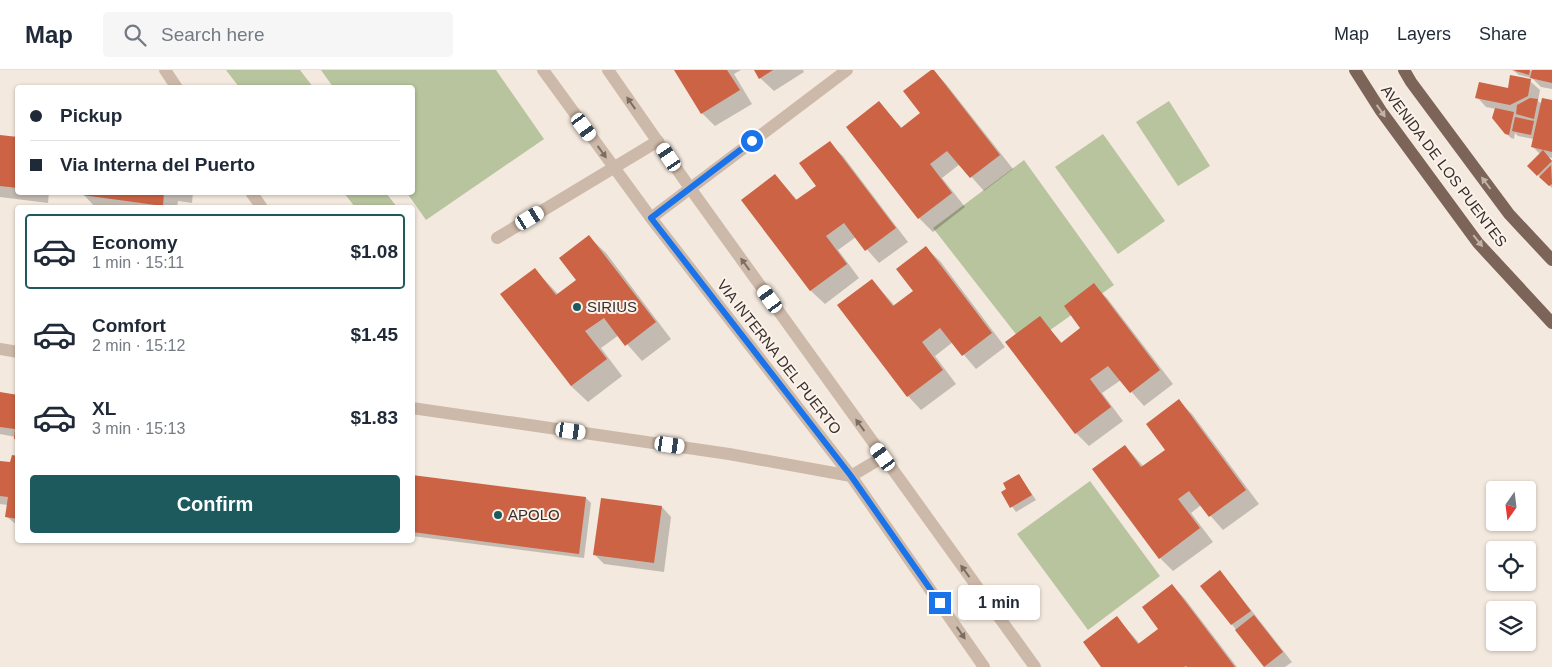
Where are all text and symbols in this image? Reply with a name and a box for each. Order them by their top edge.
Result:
search box [103,12,453,57]
text: Map [25,21,73,48]
icon: search [121,21,149,49]
text: Search here [161,24,265,45]
text: Map [1334,24,1369,44]
text: Layers [1397,24,1451,44]
text: Share [1479,24,1527,44]
street label: AVENIDA DE LOS PUENTES [1378,81,1511,250]
one-way arrow [626,96,636,109]
one-way arrow [1376,104,1386,118]
text: Pickup [60,105,122,126]
car [569,110,598,144]
route start [741,130,763,152]
car [654,140,683,174]
one-way arrow [597,145,607,159]
text: Via Interna del Puerto [60,154,255,175]
one-way arrow [1481,177,1492,190]
car [513,204,546,232]
icon: car [32,229,77,274]
text: Economy [92,232,178,253]
one-way arrow [1472,235,1483,248]
text: $1.08 [350,241,398,262]
text: 1 min · 15:11 [92,254,184,271]
one-way arrow [740,257,750,271]
street label: VIA INTERNA DEL PUERTO [714,276,845,437]
car [755,282,784,316]
place label: SIRIUS [587,298,637,315]
marker: SIRIUS [571,301,583,313]
icon: car [32,312,77,357]
text: Comfort [92,315,166,336]
text: $1.45 [350,324,398,345]
text: 2 min · 15:12 [92,337,185,354]
icon: car [32,395,77,440]
text: XL [92,398,116,419]
text: $1.83 [350,407,398,428]
one-way arrow [855,418,865,431]
text: 3 min · 15:13 [92,420,185,437]
car [555,421,586,441]
car [654,435,685,455]
car [868,440,897,474]
button: Confirm [30,475,400,533]
north arrow [1486,481,1536,531]
map controls [1486,481,1536,651]
place label: APOLO [508,506,560,523]
marker: APOLO [492,509,504,521]
button: locate [1486,541,1536,591]
one-way arrow [960,564,970,577]
callout: 1 min [958,586,1040,620]
route end [929,592,951,614]
text: 1 min [978,594,1020,611]
button: layers [1486,601,1536,651]
one-way arrow [956,626,966,640]

